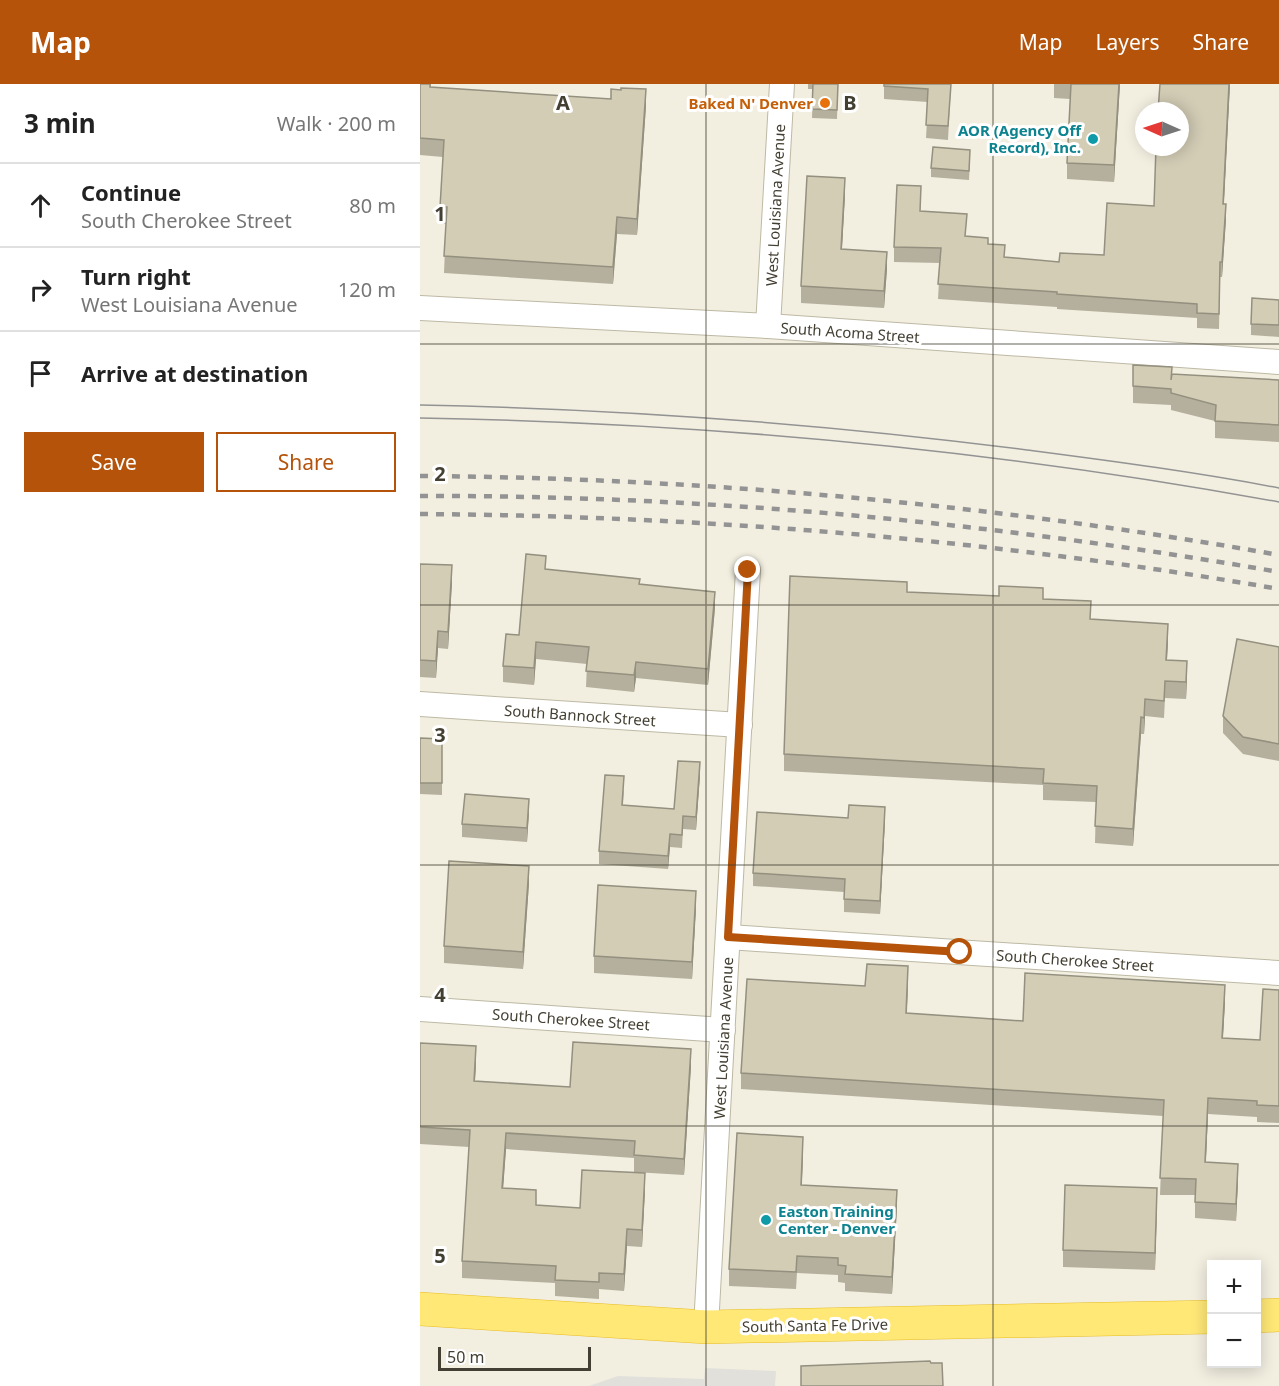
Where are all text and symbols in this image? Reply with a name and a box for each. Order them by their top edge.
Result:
text: Map [30,23,91,61]
text: Map [1019,28,1063,56]
text: Layers [1096,28,1160,56]
text: Share [1193,28,1249,56]
text: A [556,89,570,116]
text: B [843,89,857,116]
place label: Baked N' Denver [688,93,813,113]
marker: Baked N' Denver [818,96,832,110]
north arrow [1135,102,1189,156]
text: 3 min [24,105,96,141]
text: Walk · 200 m [277,110,396,137]
place label: AOR (Agency Off Record), Inc. [958,120,1082,157]
street label: West Louisiana Avenue [761,123,789,287]
marker: AOR (Agency Off Record), Inc. [1086,132,1100,146]
text: Continue [81,177,181,207]
icon: ahead [24,189,57,222]
text: 80 m [349,192,396,219]
text: 1 [434,200,446,227]
text: South Cherokee Street [81,207,292,234]
text: Turn right [81,261,191,291]
icon: right [24,273,57,306]
text: 120 m [338,276,396,303]
text: West Louisiana Avenue [81,291,298,318]
street label: South Acoma Street [780,317,921,347]
icon: arrive [24,357,57,390]
text: Arrive at destination [81,358,308,388]
button: Save [24,432,204,492]
button: Share [216,432,396,492]
text: 2 [434,460,446,487]
route end [734,556,760,582]
street label: South Bannock Street [504,700,657,730]
text: 3 [434,721,446,748]
route start [946,938,972,964]
street label: South Cherokee Street [995,945,1155,976]
street label: West Louisiana Avenue [709,956,737,1120]
text: 4 [434,981,446,1008]
street label: South Cherokee Street [491,1004,651,1035]
place label: Easton Training Center - Denver [778,1201,895,1238]
marker: Easton Training Center - Denver [759,1213,773,1227]
text: 5 [434,1242,446,1269]
map controls [1207,1260,1261,1368]
button: + [1207,1260,1261,1314]
street label: South Santa Fe Drive [742,1314,888,1336]
button: − [1207,1314,1261,1368]
scale bar [438,1344,591,1372]
text: 50 m [447,1346,484,1368]

